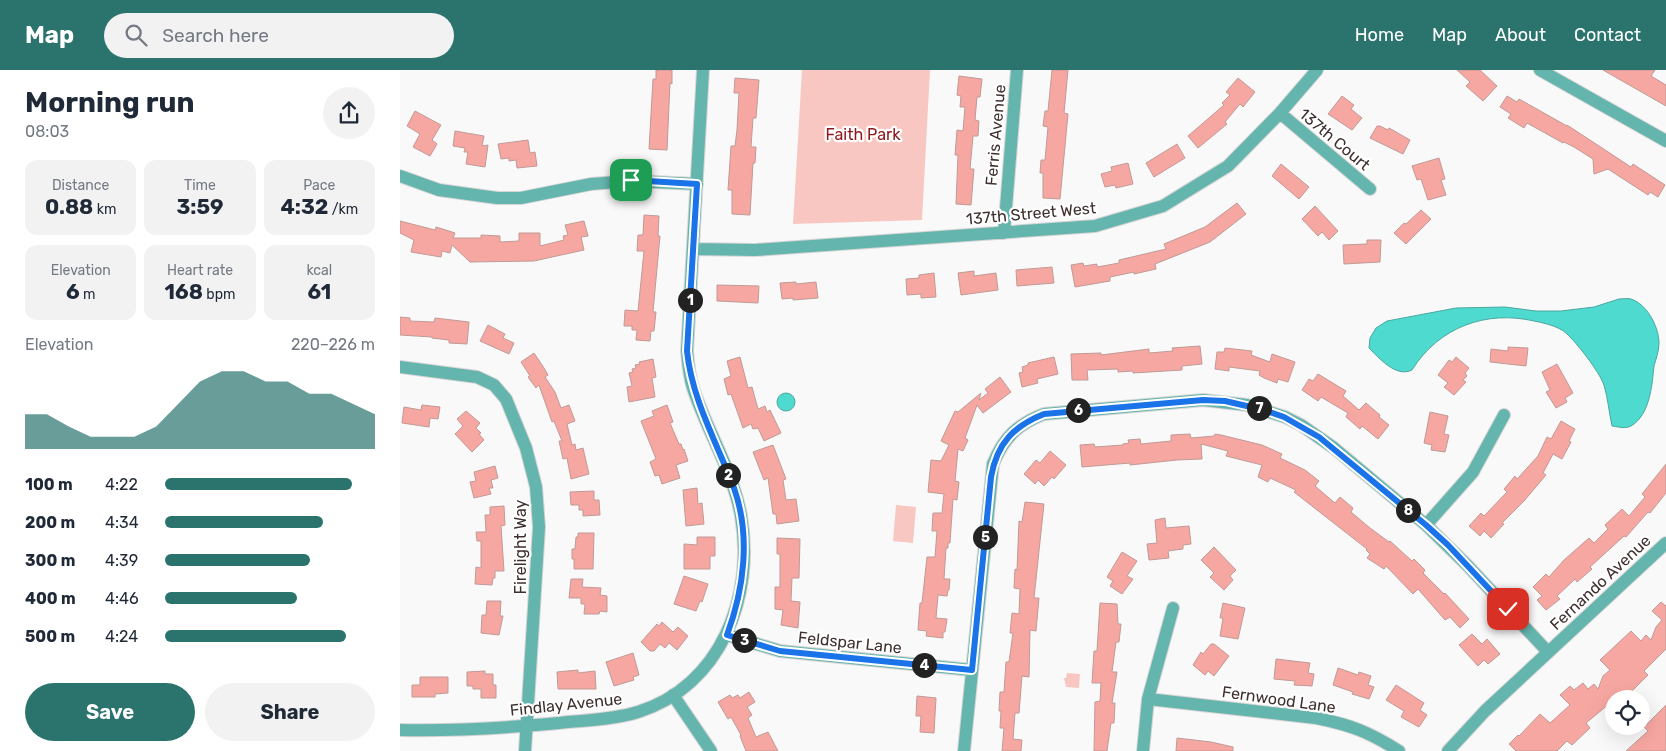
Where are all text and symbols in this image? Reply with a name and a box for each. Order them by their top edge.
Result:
search box [104,13,454,58]
text: Map [25,21,74,49]
icon: search [122,21,150,49]
text: Search here [162,24,269,47]
text: Home [1355,24,1404,46]
text: Map [1432,24,1467,46]
text: About [1495,24,1546,46]
text: Contact [1574,24,1641,46]
street label: Ferris Avenue [982,83,1009,187]
text: Morning run [25,86,194,119]
button: share [323,87,375,139]
street label: 137th Court [1295,104,1374,174]
text: 08:03 [25,122,69,141]
park label: Faith Park [826,125,901,144]
pin [610,159,652,201]
icon: arrive [617,166,645,194]
text: Distance [52,177,109,194]
text: Time [184,177,216,194]
text: Pace [303,177,335,194]
text: 0.88 [45,194,93,219]
text: 3:59 [176,194,223,219]
text: 4:32 [280,194,328,219]
street label: 137th Street West [965,198,1097,229]
text: km [93,201,116,218]
text: /km [328,201,358,218]
text: Elevation [51,262,111,279]
text: Heart rate [167,262,233,279]
text: kcal [306,262,332,279]
text: 6 [66,279,80,304]
text: 168 [165,279,203,304]
text: 61 [307,279,331,304]
text: m [80,286,95,303]
text: bpm [203,286,235,303]
pin: 1 [678,288,702,312]
text: 1 [687,292,694,309]
text: Elevation [25,335,94,354]
text: 220–226 m [291,335,375,354]
pin: 7 [1246,396,1272,420]
pin: 6 [1066,398,1090,422]
text: 7 [1255,400,1264,417]
text: 6 [1074,402,1083,419]
pin: 2 [716,462,740,488]
text: 2 [724,467,733,484]
text: 100 m [25,475,73,494]
text: 4:22 [105,475,138,494]
pin: 8 [1396,498,1420,522]
street label: Firelight Way [511,499,530,594]
text: 8 [1404,502,1413,519]
text: 200 m [25,513,75,532]
text: 4:34 [105,513,139,532]
pin: 5 [972,524,998,550]
text: 5 [981,529,990,546]
street label: Fernando Avenue [1546,531,1655,634]
text: 300 m [25,551,75,570]
text: 4:39 [105,551,138,570]
pin [1487,588,1529,630]
text: 400 m [25,589,76,608]
text: 4:46 [105,589,139,608]
icon: check [1494,595,1522,623]
text: 500 m [25,627,75,646]
text: 4:24 [105,627,138,646]
pin: 3 [732,628,756,652]
street label: Feldspar Lane [797,628,903,657]
text: 3 [740,632,749,649]
pin: 4 [912,652,936,678]
text: 4 [920,657,929,674]
street label: Fernwood Lane [1221,682,1337,717]
button: Save [25,683,195,741]
button: Share [205,683,375,741]
street label: Findlay Avenue [509,689,623,720]
map controls [1605,690,1650,735]
button: locate [1605,690,1650,735]

